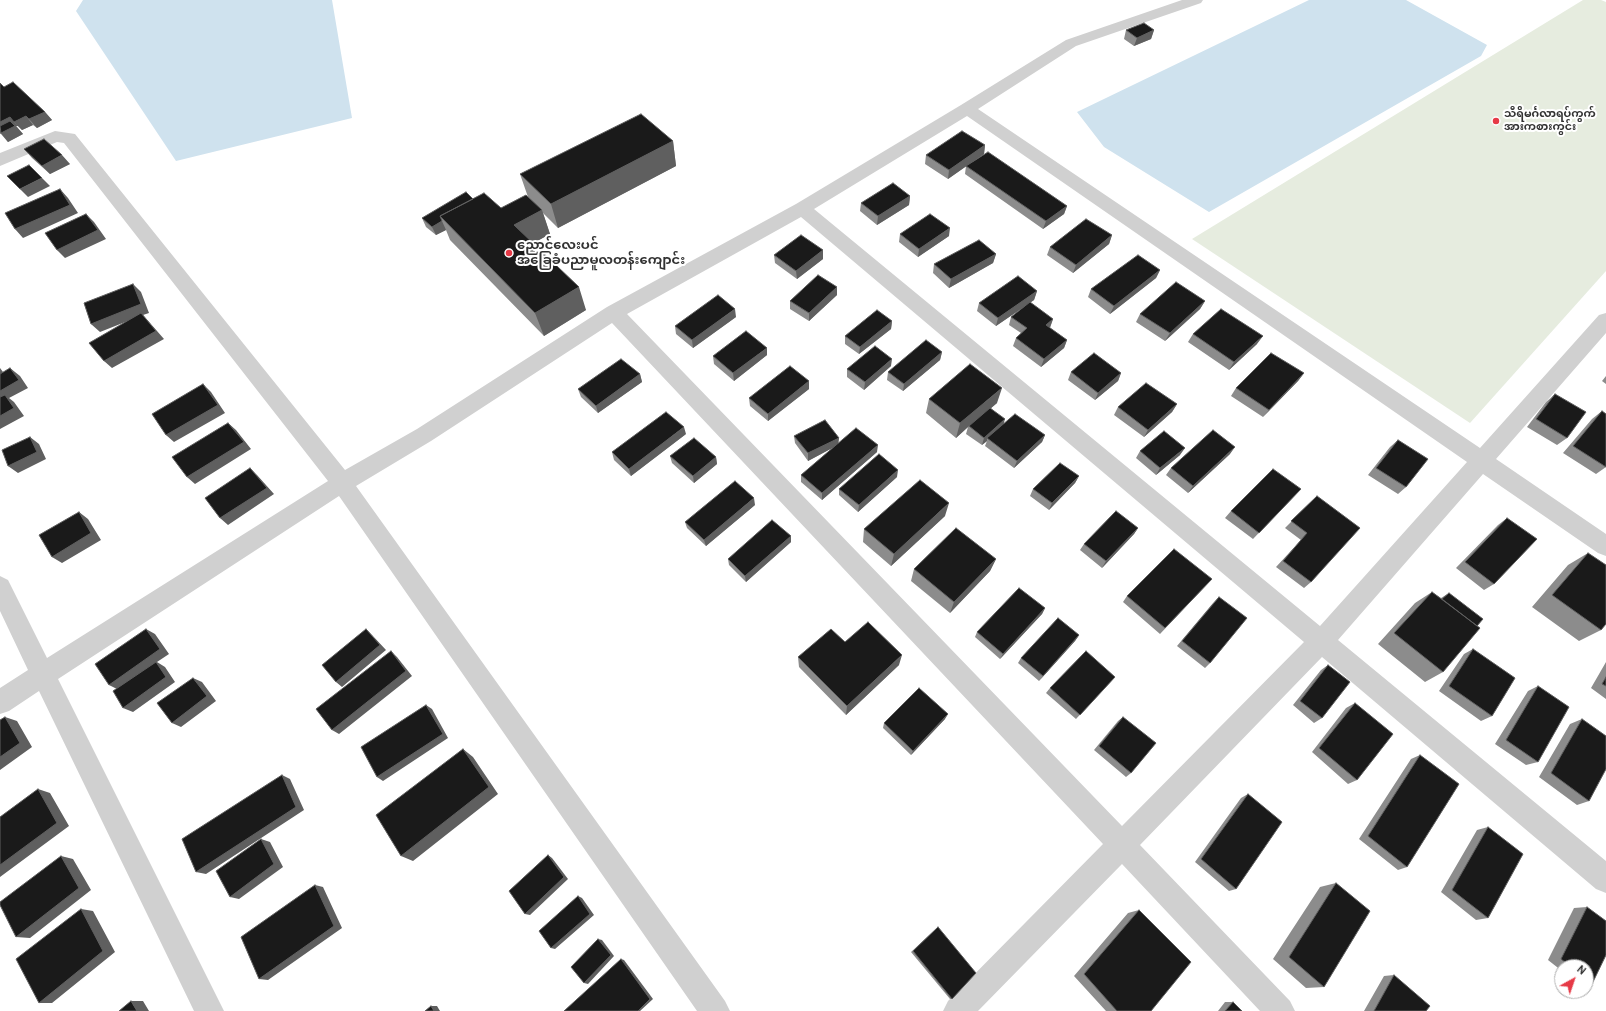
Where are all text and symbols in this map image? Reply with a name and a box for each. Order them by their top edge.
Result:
place label: သီရိမင်္ဂလာရပ်ကွက် အားကစားကွင်း [1504,108,1596,134]
marker: သီရိမင်္ဂလာရပ်ကွက် အားကစားကွင်း [1491,116,1501,126]
place label: ညောင်လေးပင် အခြေခံပညာမူလတန်းကျောင်း [517,238,685,269]
marker: ညောင်လေးပင် အခြေခံပညာမူလတန်းကျောင်း [504,248,514,258]
north arrow [1554,959,1594,999]
text: N [1574,963,1589,978]

